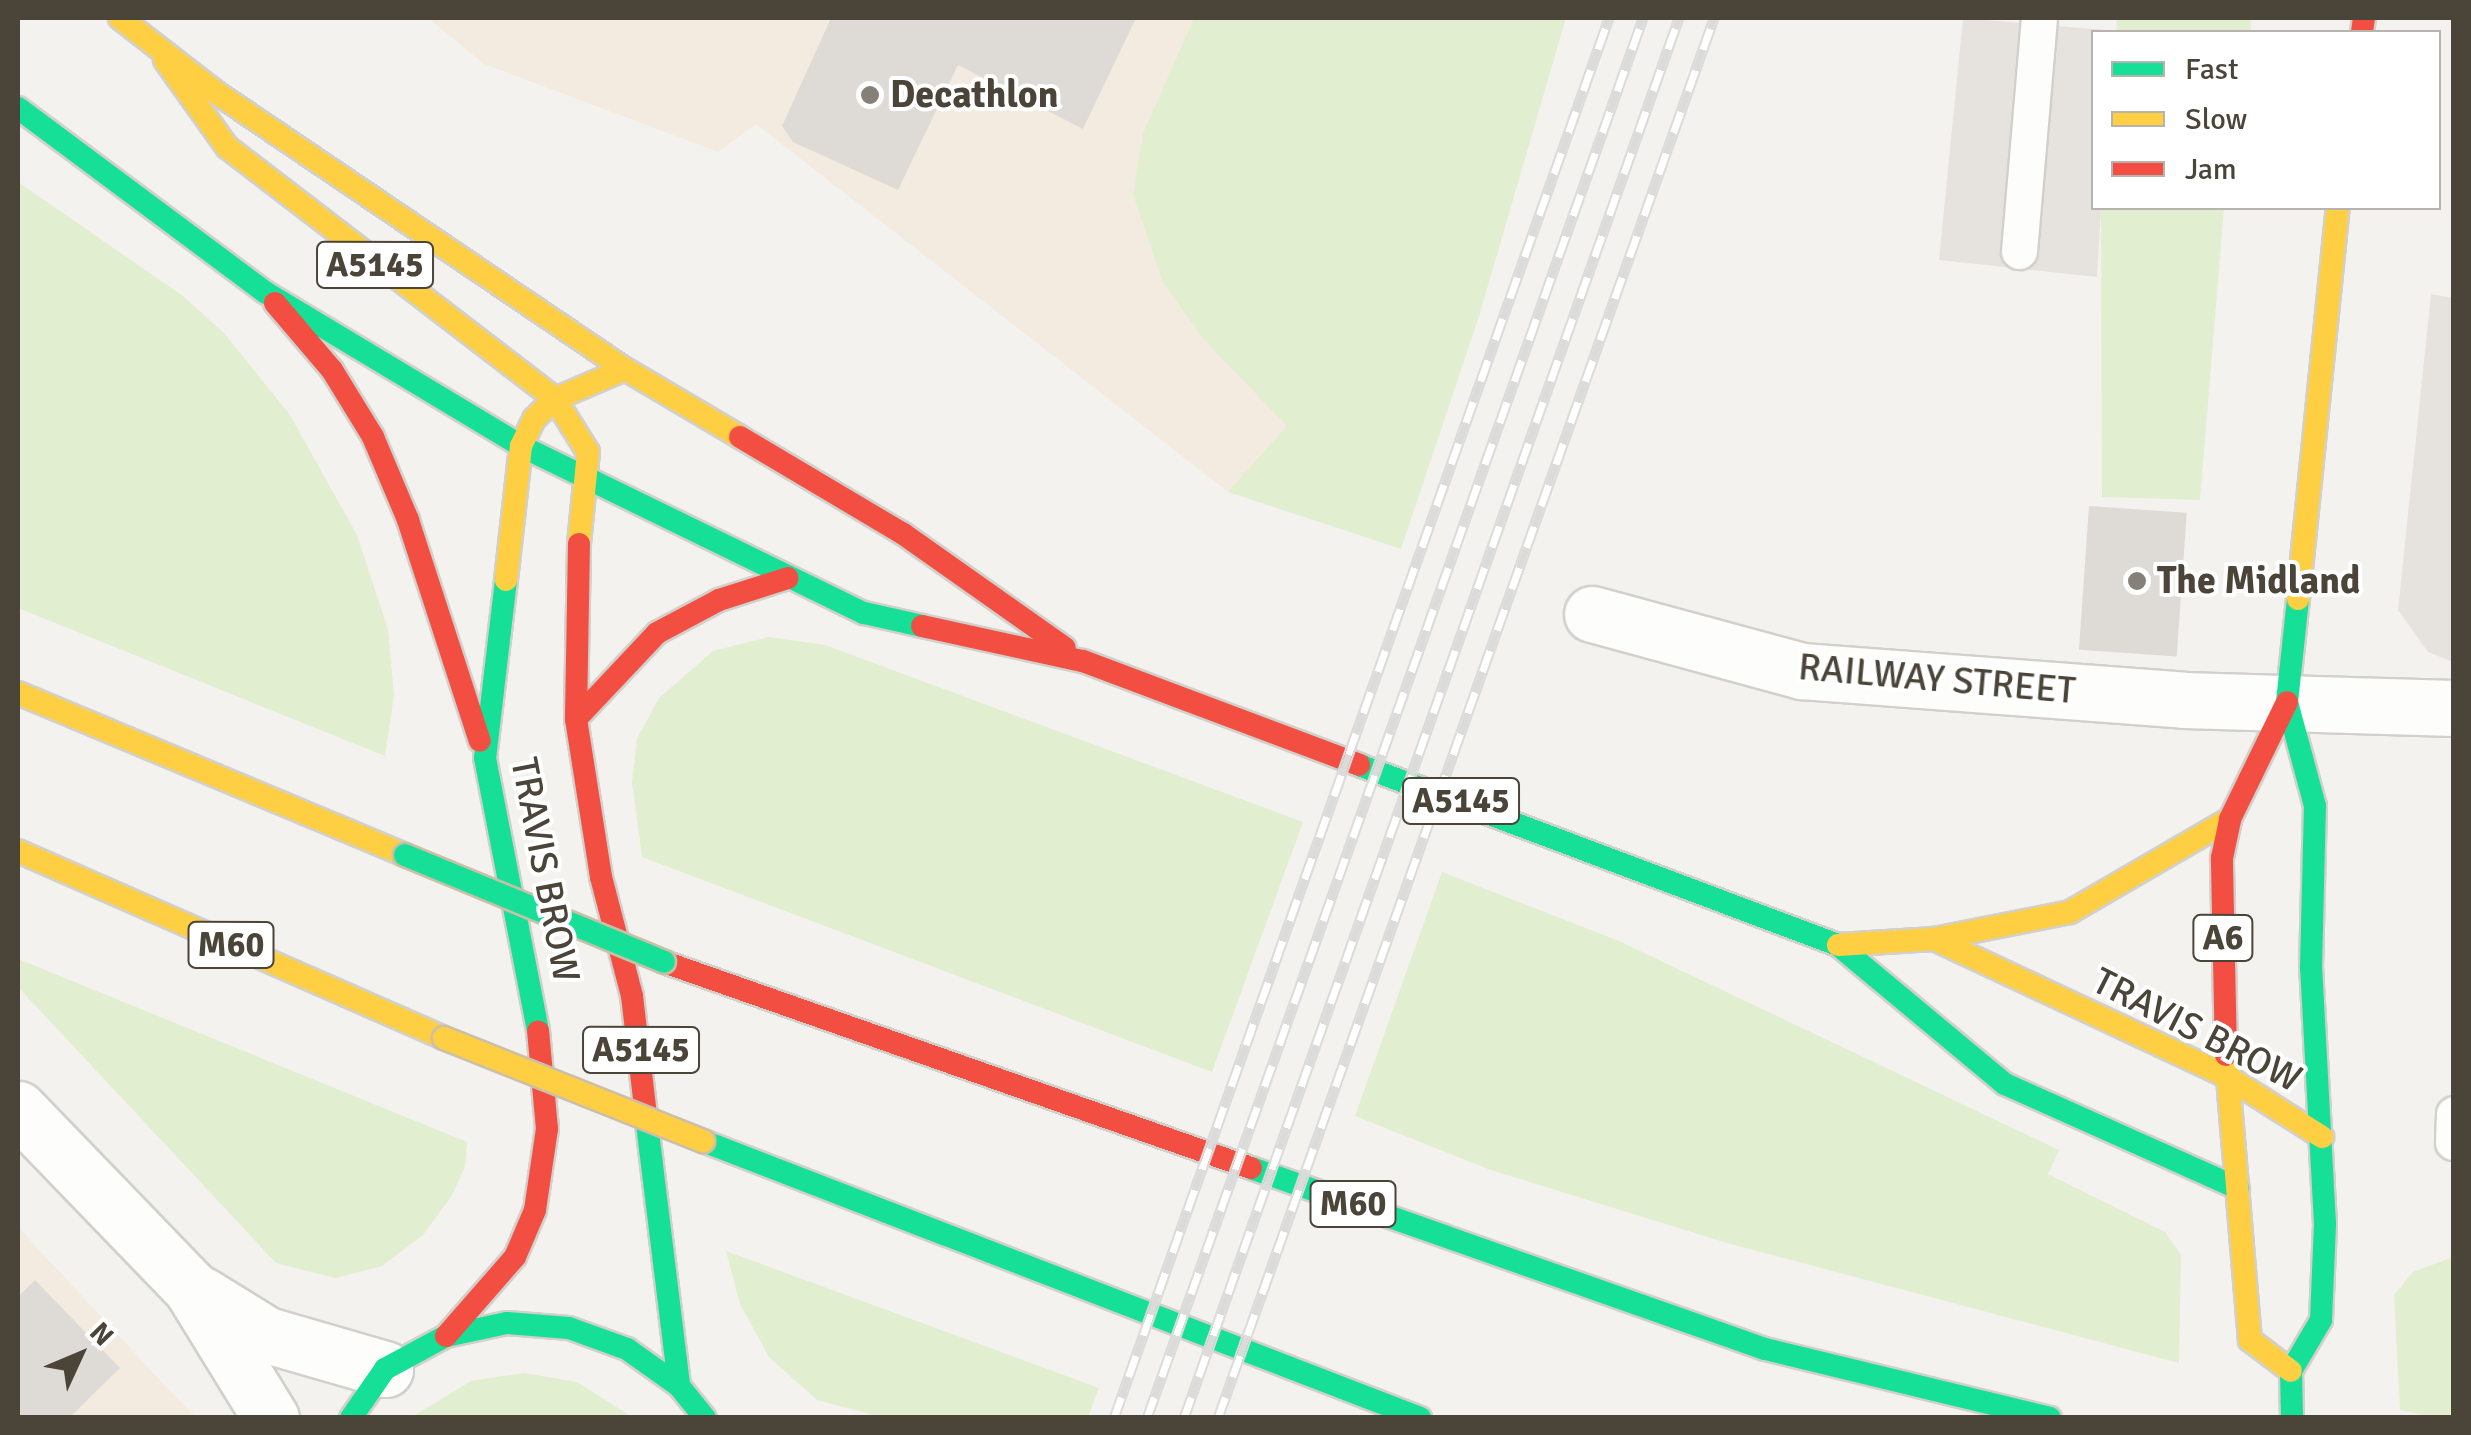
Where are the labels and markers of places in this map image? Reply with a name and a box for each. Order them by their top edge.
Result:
place label: Decathlon [890,72,1058,118]
marker: Decathlon [859,84,881,106]
place label: The Midland [2157,558,2360,604]
marker: The Midland [2126,570,2148,592]

